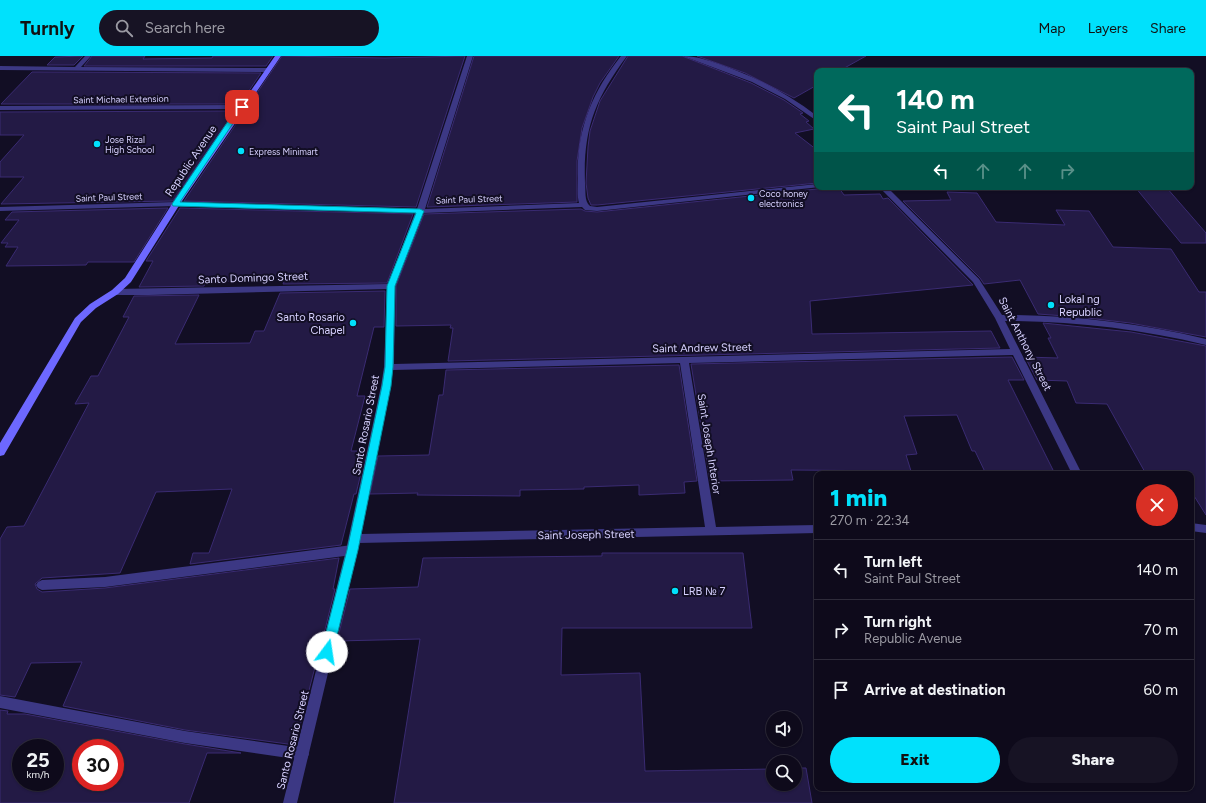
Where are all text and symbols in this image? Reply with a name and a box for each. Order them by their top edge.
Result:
search box [99,10,379,46]
text: Turnly [20,17,75,40]
icon: search [113,17,135,39]
text: Search here [145,19,225,37]
text: Map [1038,20,1066,37]
text: Layers [1088,20,1128,37]
text: Share [1150,20,1186,37]
text: 140 m [896,82,975,116]
icon: left [830,84,882,136]
pin [225,90,259,124]
street label: Saint Michael Extension [73,93,169,105]
icon: arrive [231,96,253,118]
text: Saint Paul Street [896,116,1030,138]
street label: Republic Avenue [162,123,220,199]
place label: Jose Rizal High School [105,134,154,155]
marker: Jose Rizal High School [92,139,102,149]
marker: Express Minimart [236,146,246,156]
place label: Express Minimart [249,146,319,157]
icon: left [930,160,952,182]
icon: ahead [972,160,994,182]
icon: ahead [1014,160,1036,182]
icon: right [1056,160,1078,182]
place label: Coco honey electronics [759,188,808,209]
street label: Saint Paul Street [75,190,143,204]
street label: Saint Paul Street [435,192,503,206]
marker: Coco honey electronics [746,193,756,203]
street label: Santo Domingo Street [198,270,308,286]
place label: Lokal ng Republic [1059,293,1102,319]
street label: Saint Anthony Street [996,295,1054,393]
marker: Lokal ng Republic [1046,300,1056,310]
place label: Santo Rosario Chapel [277,311,345,337]
marker: Santo Rosario Chapel [348,318,358,328]
street label: Saint Andrew Street [652,341,752,355]
street label: Santo Rosario Street [350,374,382,476]
street label: Saint Joseph Interior [695,393,723,496]
text: 1 min [830,483,887,512]
button: close [1136,484,1178,526]
text: 270 m · 22:34 [830,513,910,528]
street label: Saint Joseph Street [537,528,635,542]
text: Turn left [864,553,922,571]
icon: left [830,559,852,581]
text: 140 m [1136,561,1178,579]
text: Saint Paul Street [864,571,961,586]
place label: LRB № 7 [683,585,726,598]
marker: LRB № 7 [670,586,680,596]
text: Turn right [864,613,932,631]
icon: right [830,619,852,641]
text: 70 m [1144,621,1178,639]
position arrow [306,631,348,673]
text: Republic Avenue [864,631,962,646]
icon: arrive [830,679,852,701]
text: Arrive at destination [864,681,1005,699]
text: 60 m [1143,681,1178,699]
street label: Santo Rosario Street [274,689,312,791]
map controls [766,711,802,791]
button: sound [766,711,802,747]
button: Exit [830,737,1000,783]
button: Share [1008,737,1178,783]
speed limit sign: 30 [72,739,124,791]
text: 25 [26,748,50,772]
button: search [766,755,802,791]
text: km/h [27,768,49,781]

